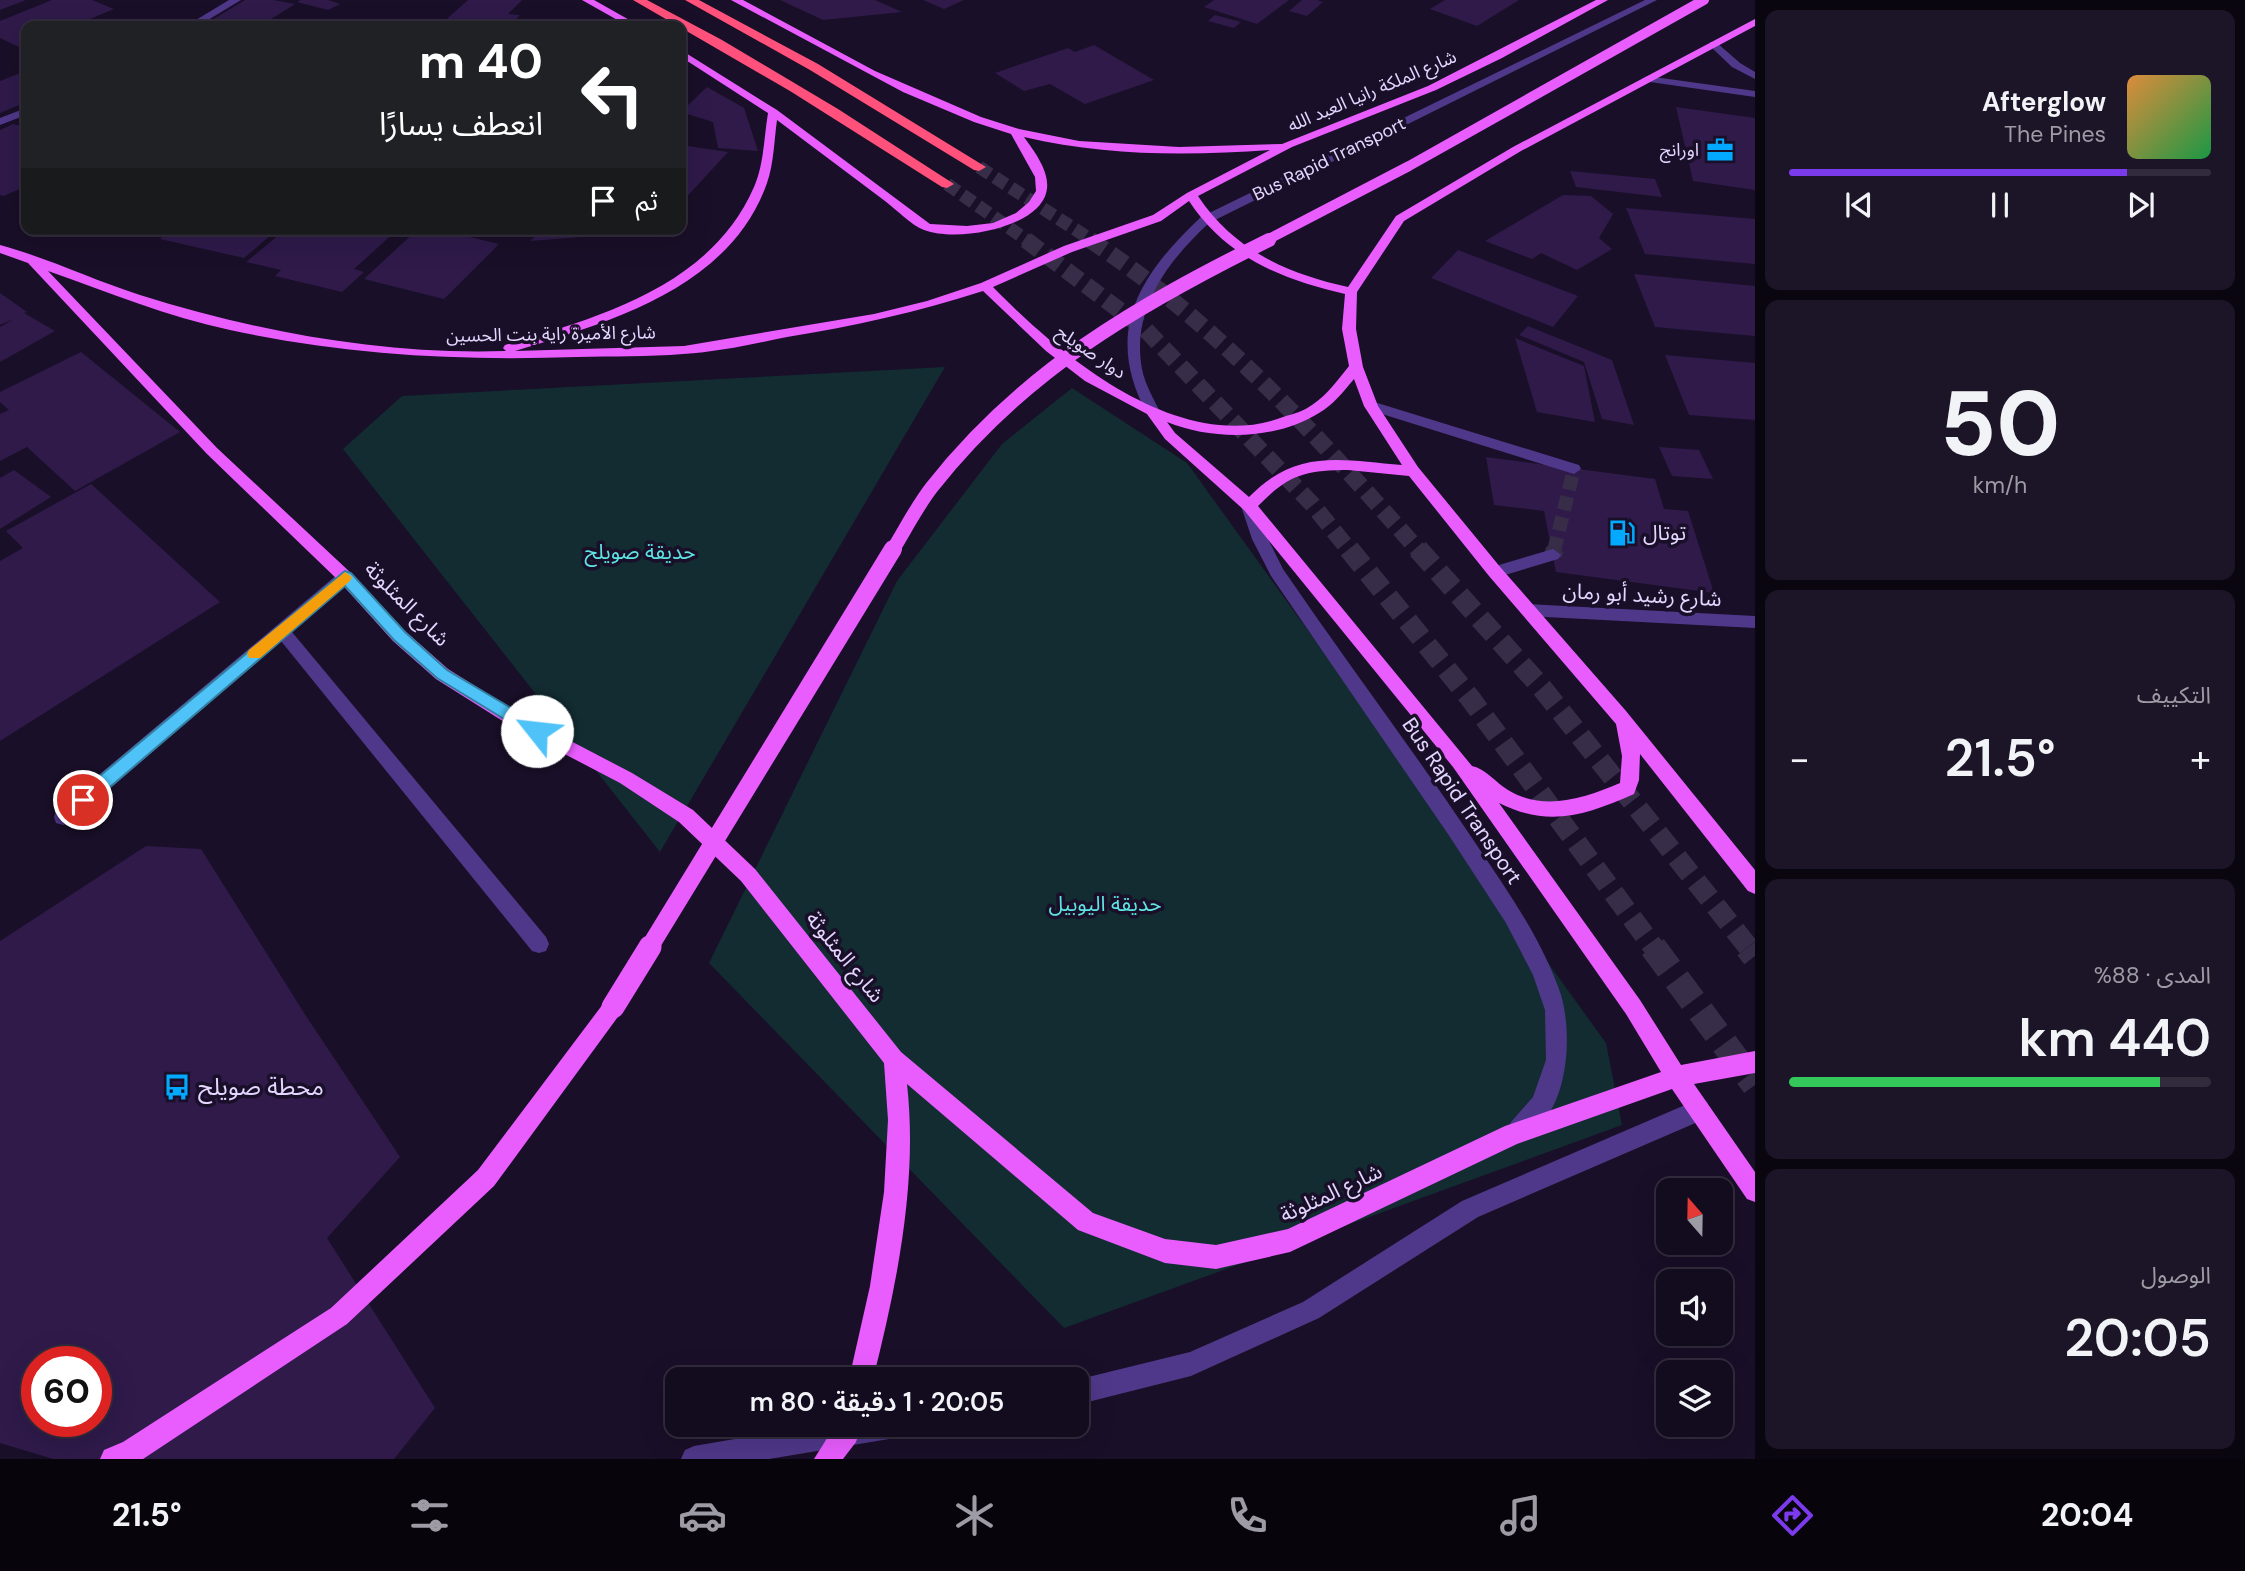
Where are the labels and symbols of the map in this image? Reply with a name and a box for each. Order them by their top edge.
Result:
street label: شارع الملكة رانيا العبد الله [1284,45,1461,139]
street label: Bus Rapid Transport [1248,112,1410,206]
office icon: اورانج [1705,135,1735,165]
place label: اورانج [1660,138,1699,163]
street label: شارع الأميرة راية بنت الحسين [446,320,656,350]
street label: دوار صويلح [1051,320,1131,385]
fuel station icon: توتال [1607,518,1637,548]
place label: توتال [1643,519,1686,547]
park label: حديقة صويلح [584,538,696,567]
street label: شارع المثلوثة [358,555,456,653]
street label: شارع رشيد أبو رمان [1562,577,1722,614]
position arrow [500,694,574,768]
street label: Bus Rapid Transport [1396,712,1528,890]
pin [53,770,113,830]
park label: حديقة اليوبيل [1048,890,1162,918]
street label: شارع المثلوثة [799,906,890,1009]
place label: محطة صويلح [198,1071,324,1104]
bus stop icon: محطة صويلح [162,1072,192,1102]
street label: شارع المثلوثة [1275,1157,1387,1230]
north arrow [1656,1178,1732,1255]
speed limit sign: 60 [21,1346,112,1437]

